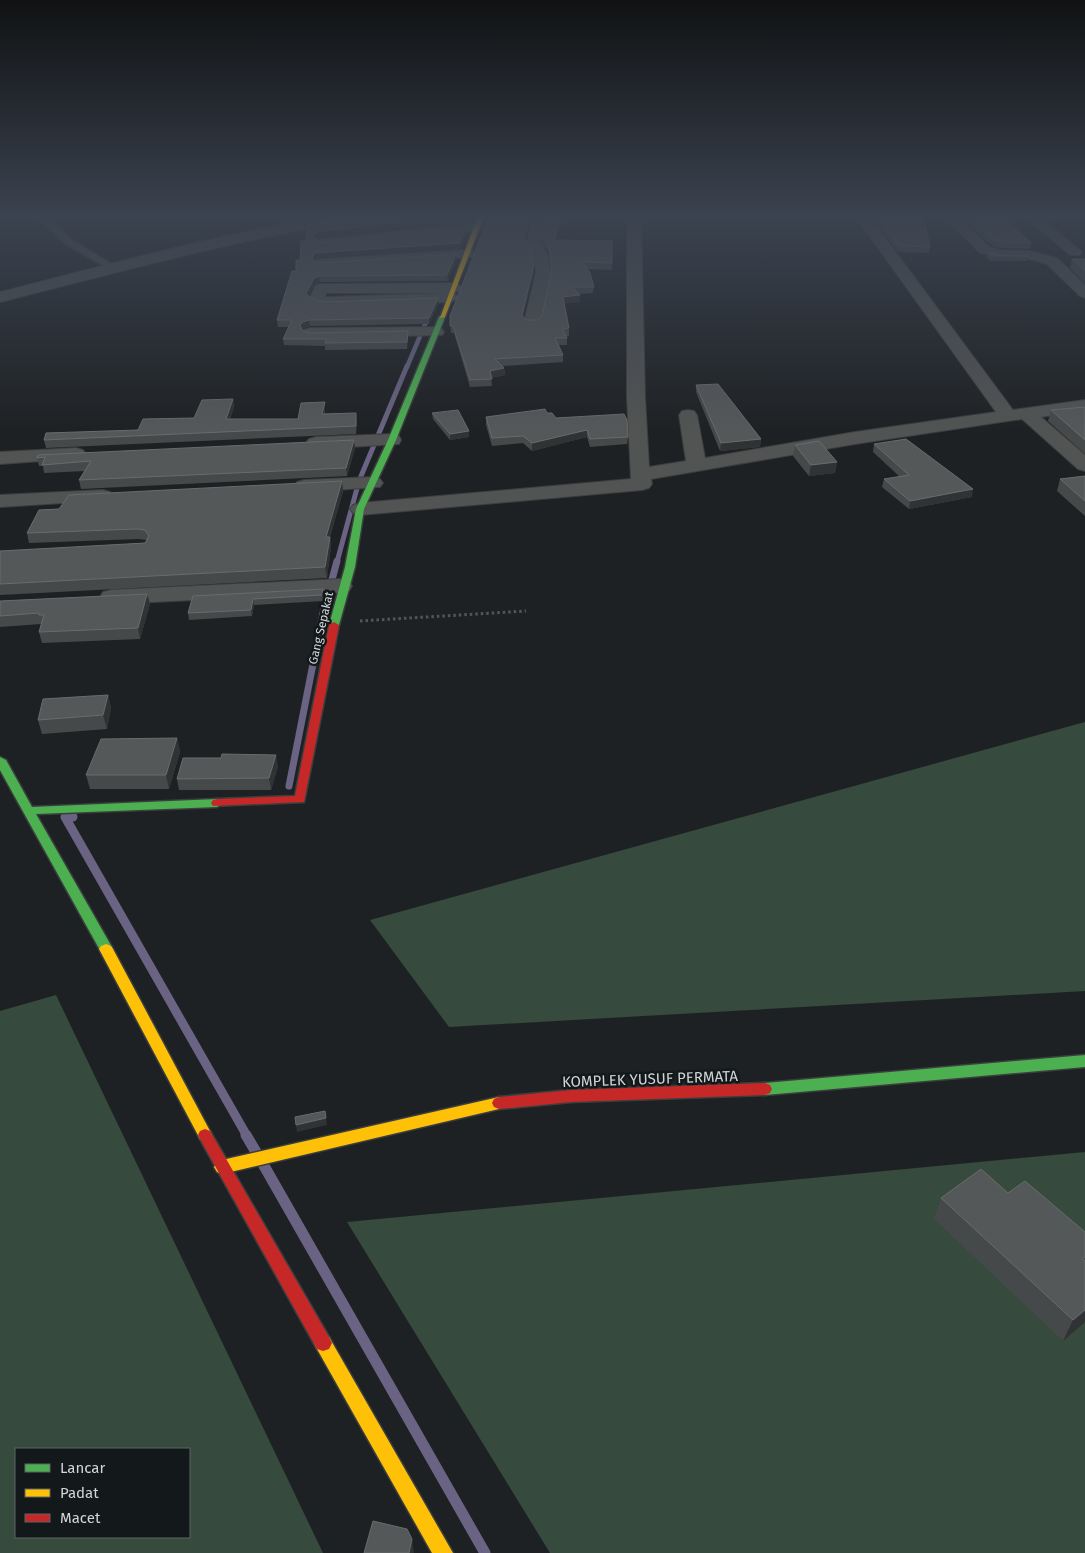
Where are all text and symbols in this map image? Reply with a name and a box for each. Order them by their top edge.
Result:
street label: Gang Sepakat [306,590,336,666]
street label: KOMPLEK YUSUF PERMATA [562,1067,739,1091]
legend [15,1448,190,1538]
text: Lancar [60,1459,105,1477]
text: Padat [60,1484,99,1502]
text: Macet [60,1509,101,1527]

